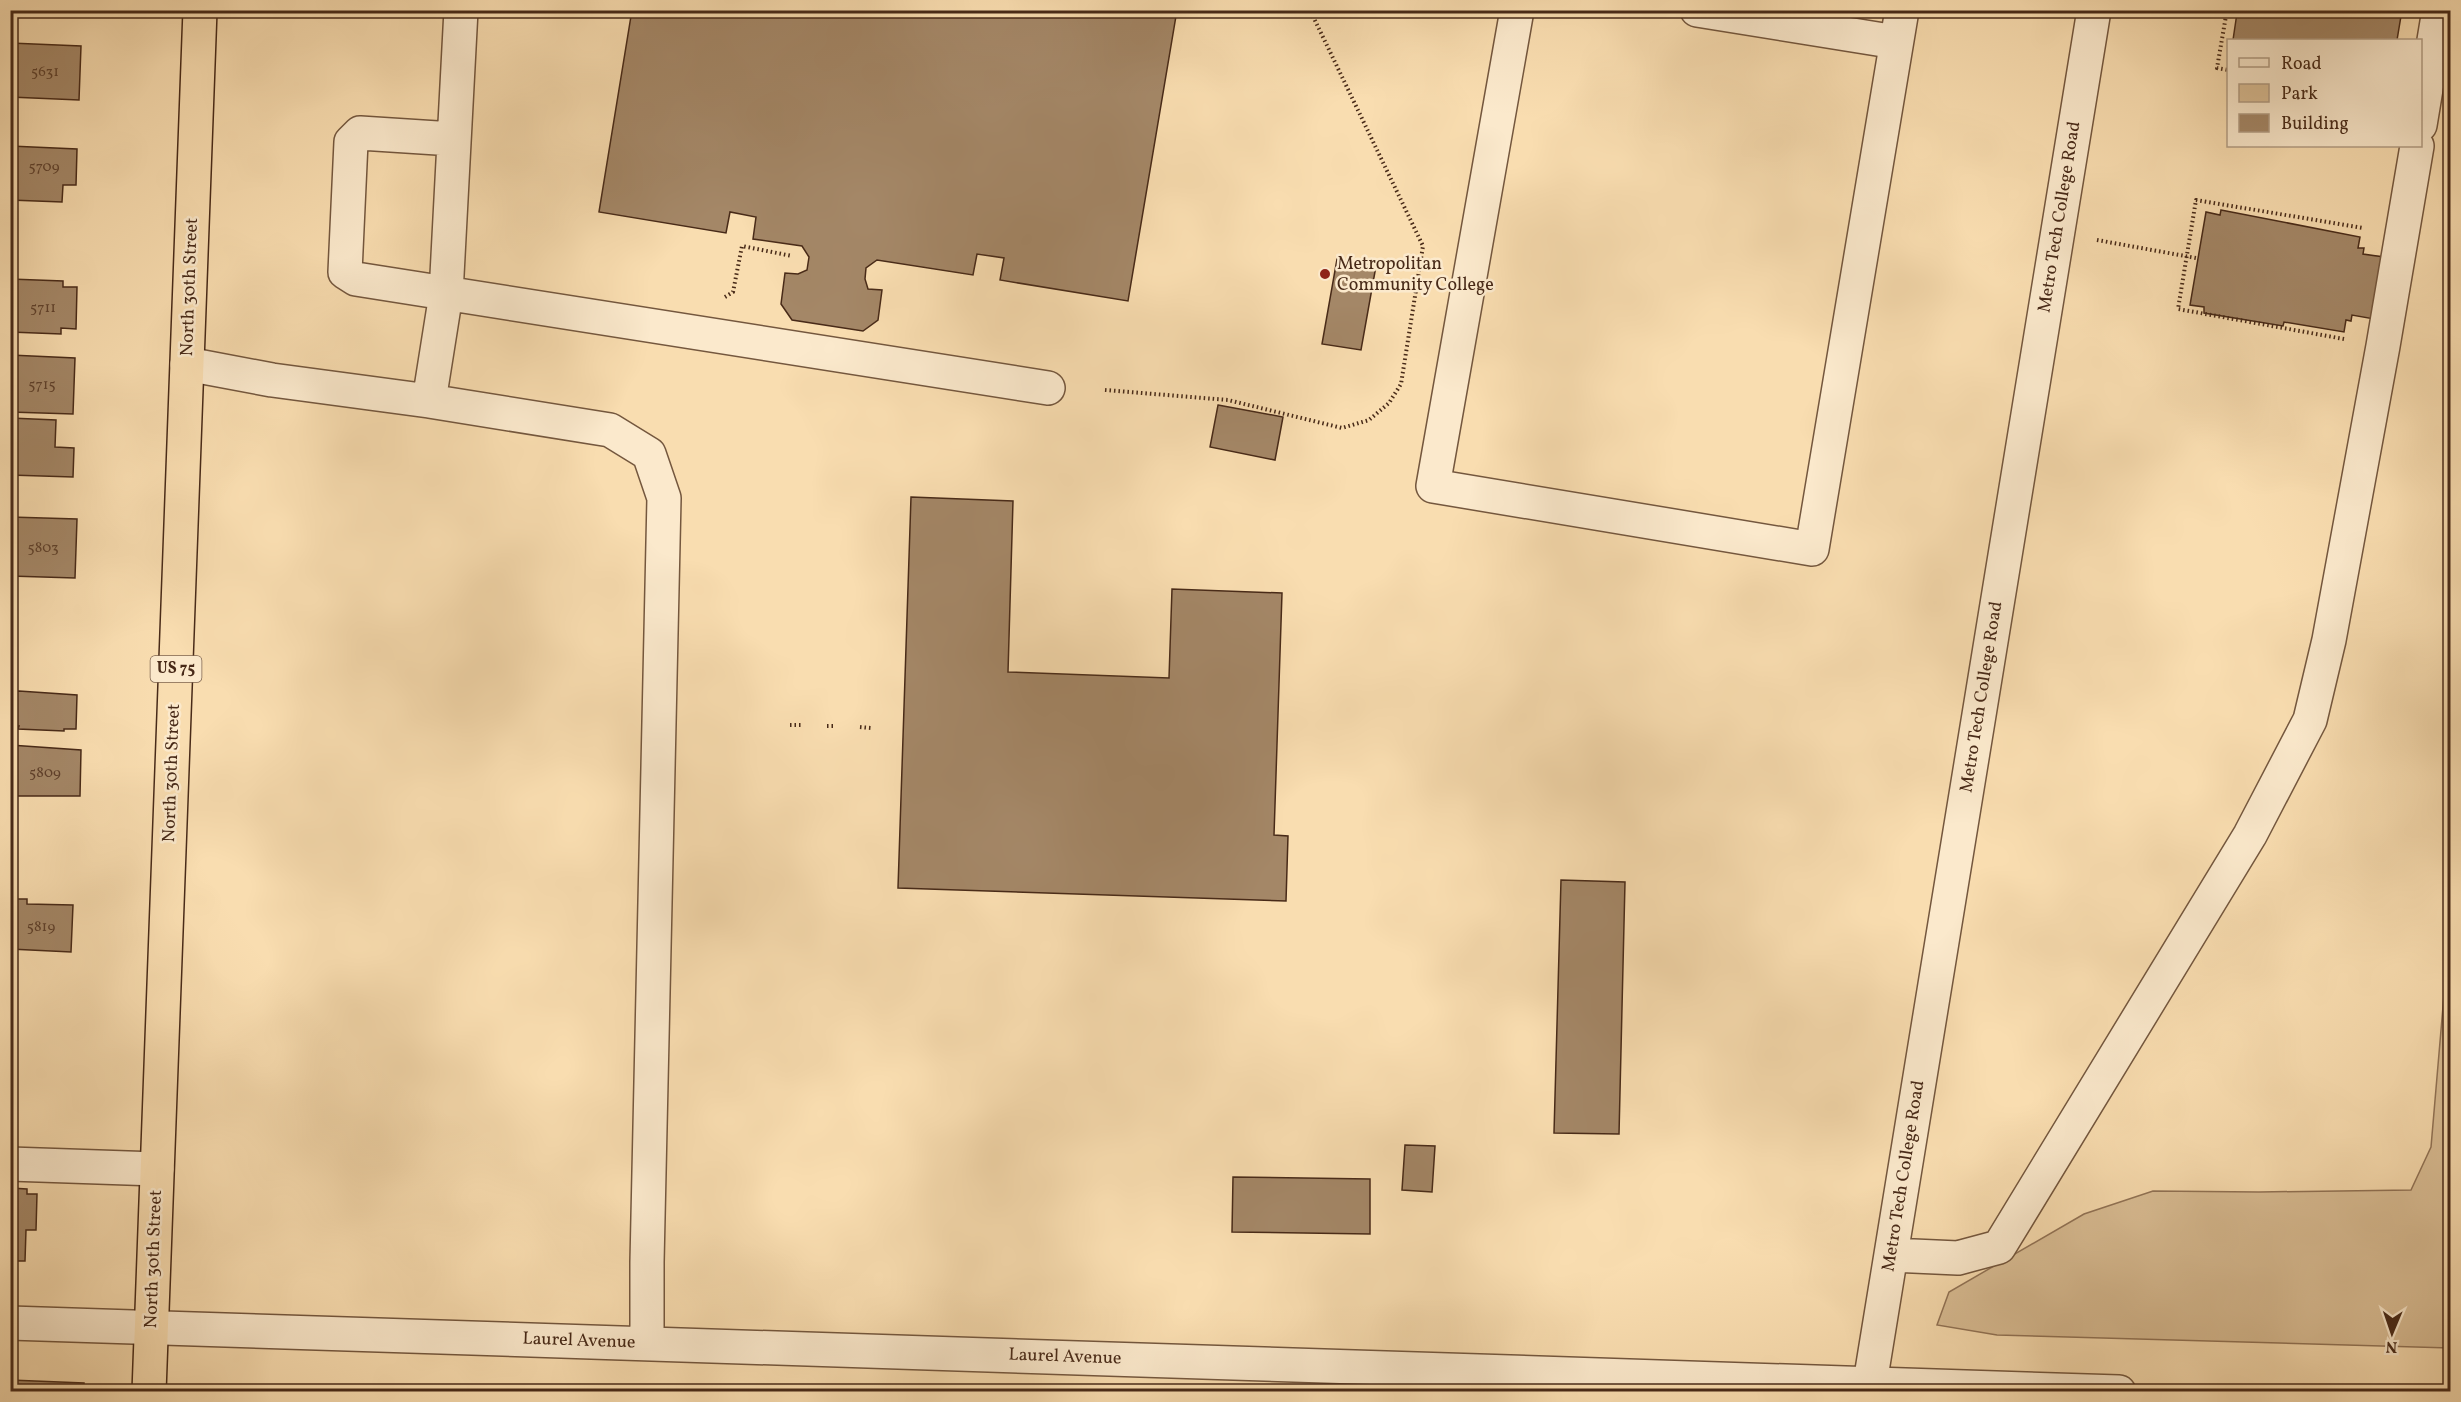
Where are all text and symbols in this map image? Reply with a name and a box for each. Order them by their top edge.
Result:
legend [2227,39,2422,147]
text: Road [2281,52,2322,77]
house number: 5631 [31,62,59,83]
text: Park [2281,82,2318,107]
text: Building [2281,112,2349,137]
street label: Metro Tech College Road [2033,119,2087,315]
house number: 5709 [29,157,60,178]
street label: North 30th Street [175,217,205,357]
place label: Metropolitan Community College [1337,252,1494,298]
marker: Metropolitan Community College [1318,267,1332,281]
house number: 5711 [30,298,56,319]
house number: 5715 [28,375,56,396]
house number: 5803 [27,538,59,559]
street label: Metro Tech College Road [1955,599,2009,795]
road number: US 75 [150,656,201,682]
street label: North 30th Street [157,703,187,843]
house number: 5809 [29,763,61,784]
house number: 5819 [27,917,55,938]
street label: Metro Tech College Road [1877,1078,1931,1274]
street label: North 30th Street [139,1189,169,1329]
north arrow [2362,1303,2422,1363]
street label: Laurel Avenue [522,1327,636,1355]
text: N [2385,1335,2398,1357]
street label: Laurel Avenue [1008,1343,1122,1371]

